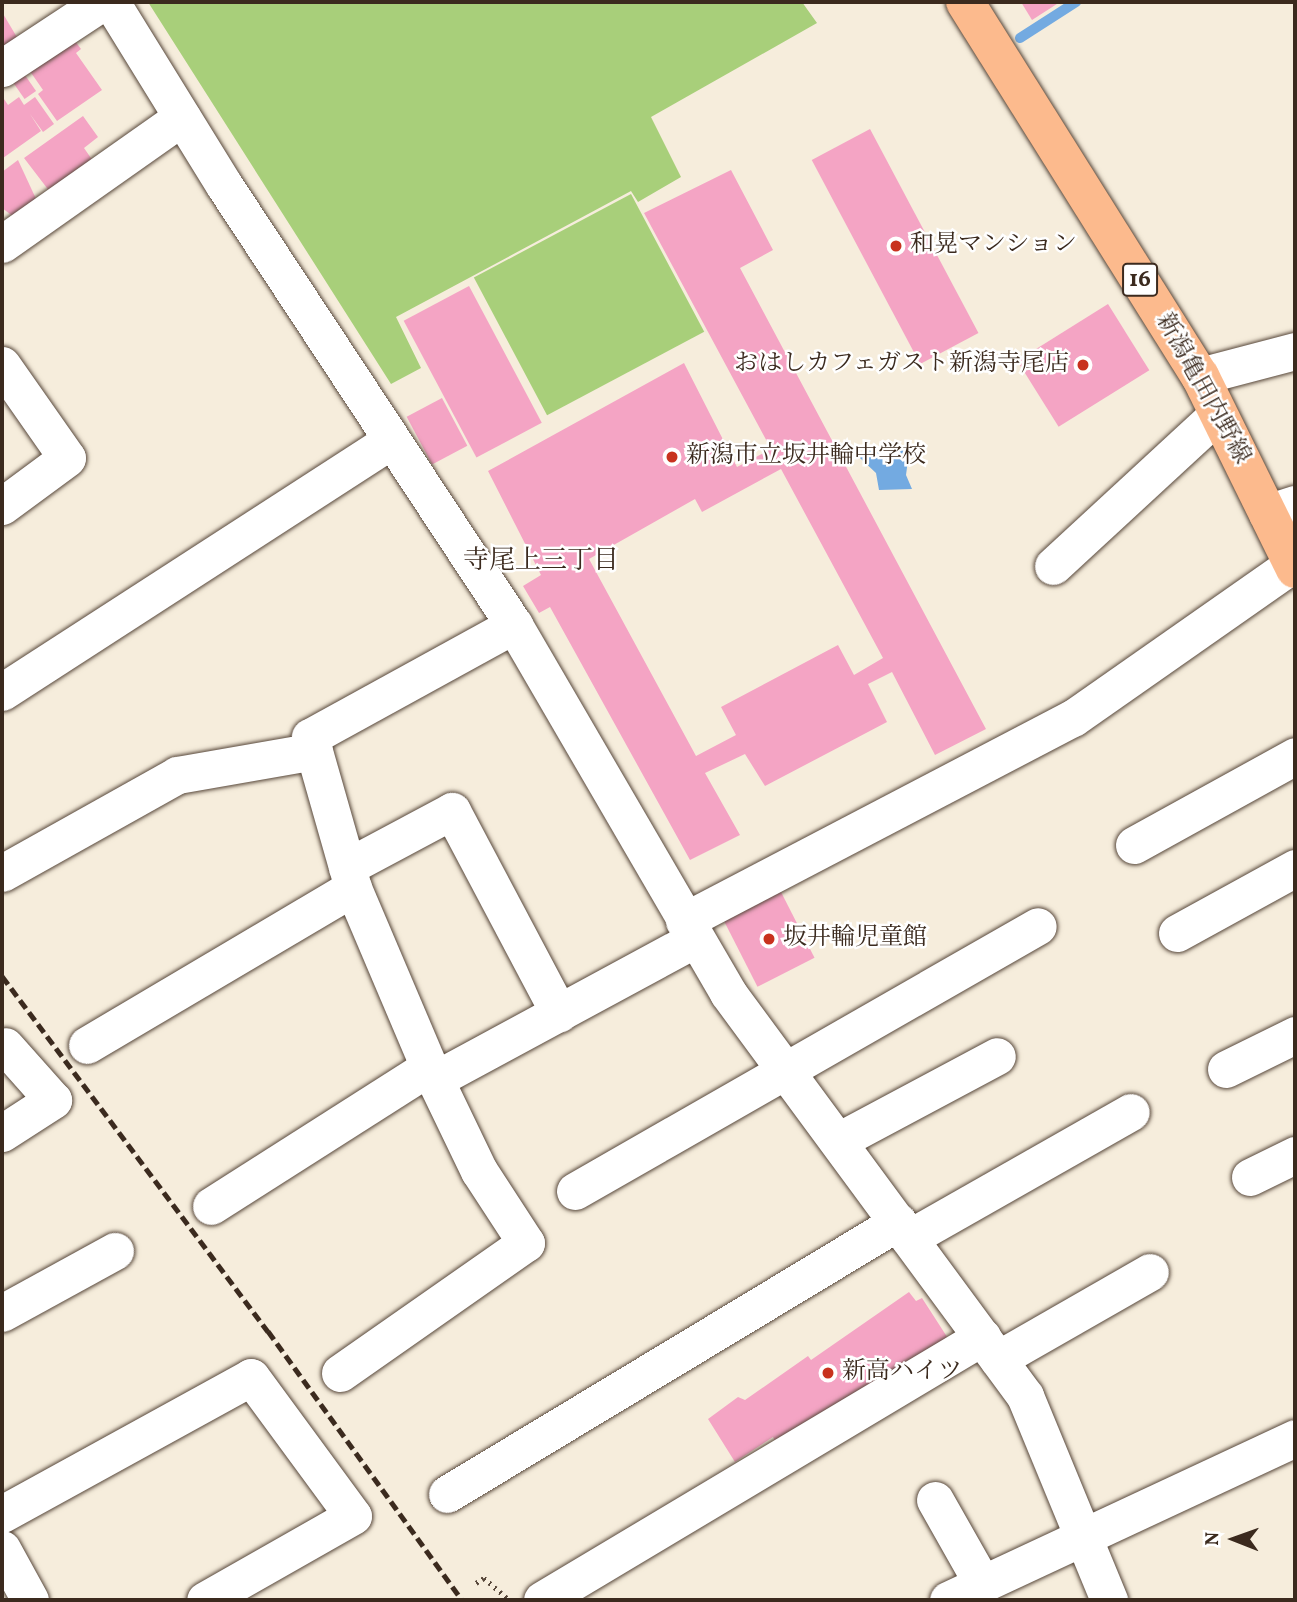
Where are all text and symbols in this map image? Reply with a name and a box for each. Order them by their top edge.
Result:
place label: 和晃マンション [910,232,1078,260]
marker: 和晃マンション [888,238,904,254]
road number: 16 [1121,260,1159,300]
street label: 新潟亀田内野線 [1149,309,1255,469]
place label: おはしカフェガスト新潟寺尾店 [733,351,1069,379]
marker: おはしカフェガスト新潟寺尾店 [1075,357,1091,373]
place label: 新潟市立坂井輪中学校 [686,443,926,471]
marker: 新潟市立坂井輪中学校 [664,449,680,465]
district label: 寺尾上三丁目 [463,546,619,578]
place label: 坂井輪児童館 [783,925,927,953]
marker: 坂井輪児童館 [761,931,777,947]
place label: 新高ハイツ [842,1359,962,1387]
marker: 新高ハイツ [820,1365,836,1381]
north arrow [1199,1504,1269,1574]
text: N [1200,1532,1226,1546]

